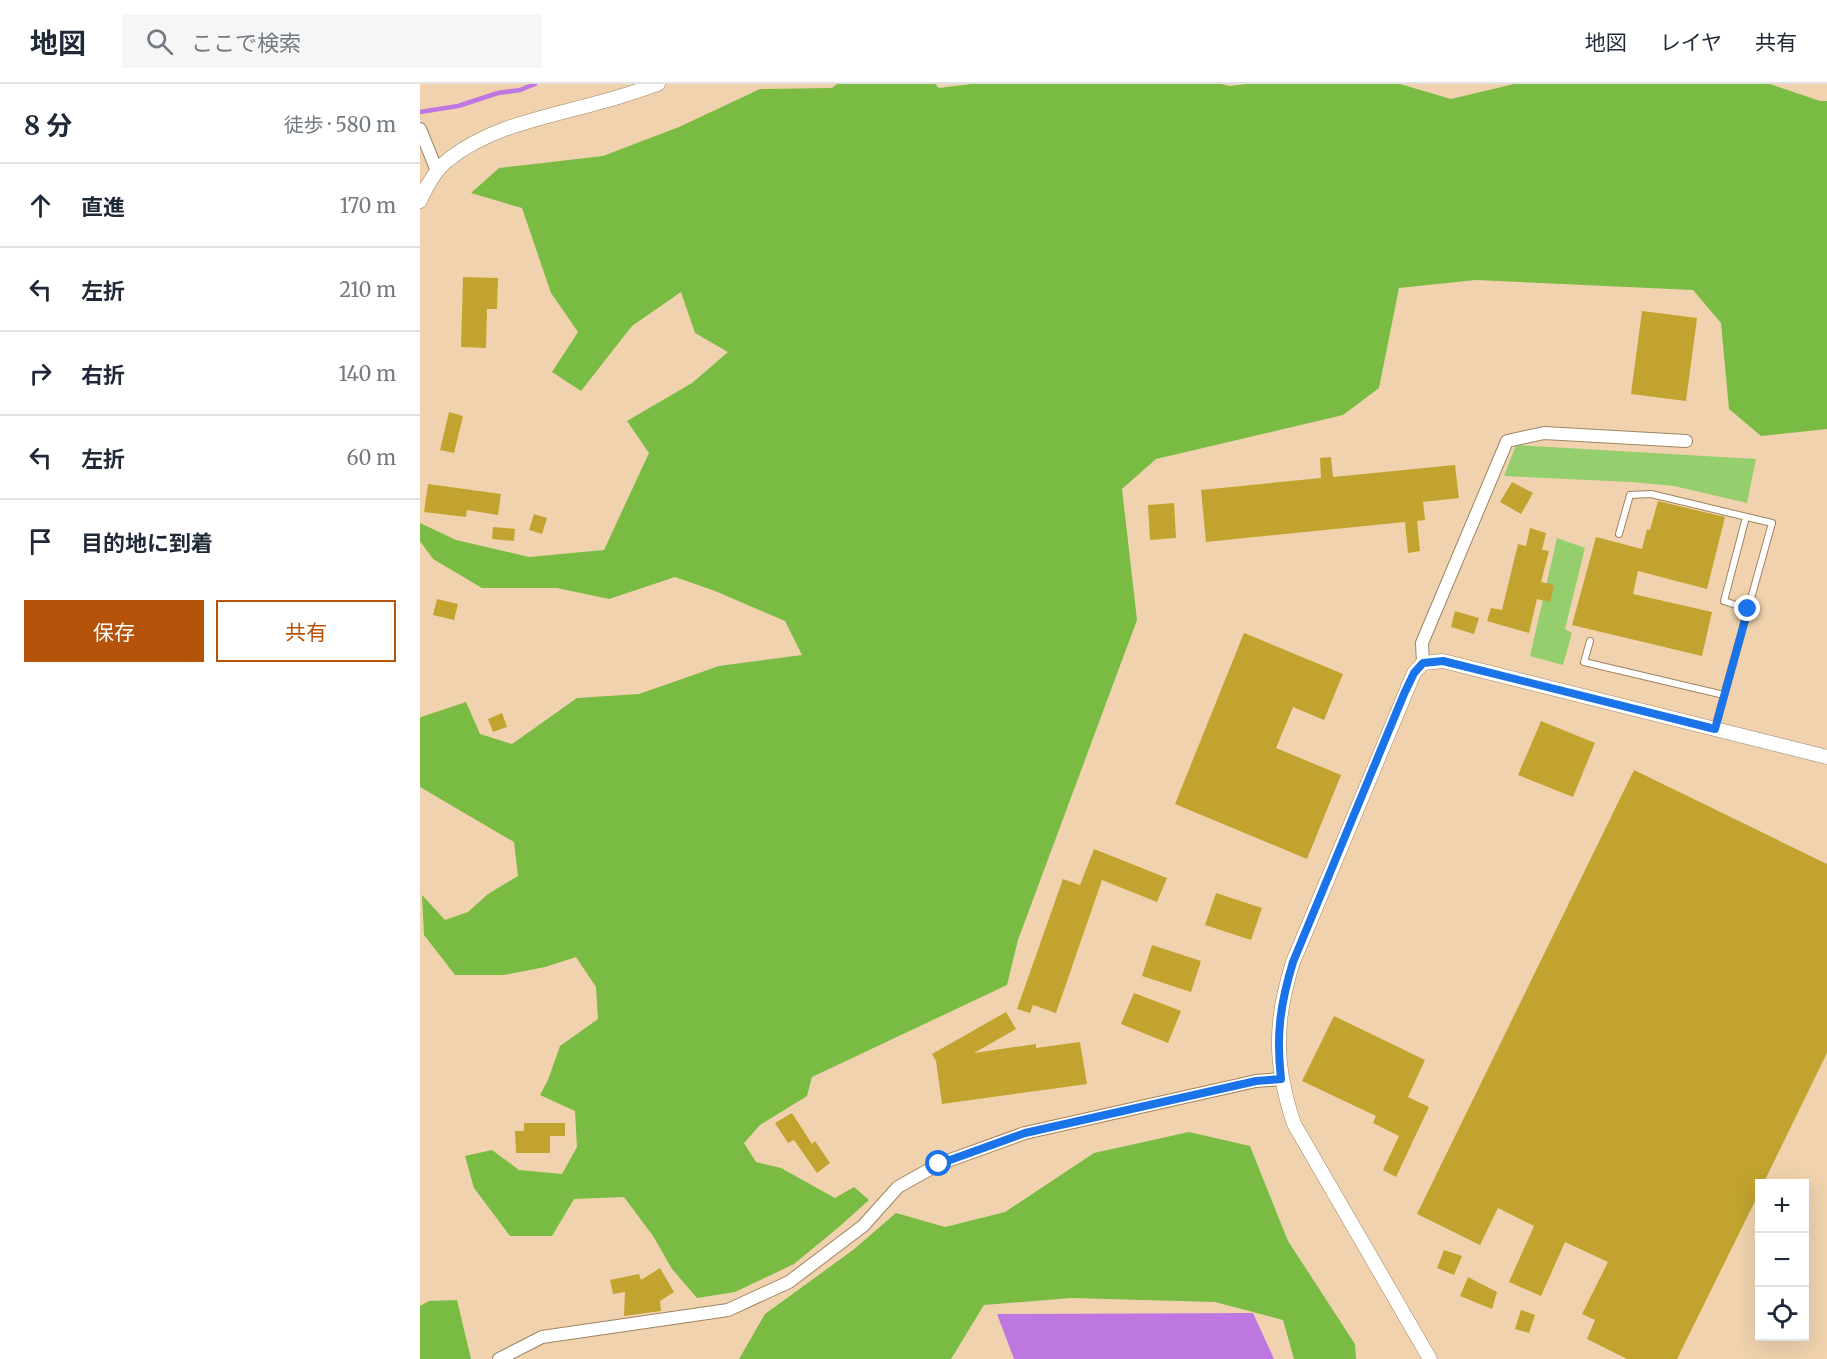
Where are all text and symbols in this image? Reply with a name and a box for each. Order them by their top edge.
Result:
search box [122,14,542,68]
text: 地図 [30,25,86,61]
icon: search [143,25,176,58]
text: ここで検索 [191,29,301,57]
text: 地図 [1585,29,1627,56]
text: レイヤ [1660,29,1722,56]
text: 共有 [1755,29,1797,56]
text: 8 分 [24,109,72,142]
text: 徒歩 · 580 m [284,112,396,137]
icon: ahead [24,189,57,222]
text: 直進 [81,193,125,221]
text: 170 m [340,193,396,218]
icon: left [24,273,57,306]
text: 左折 [81,277,125,305]
text: 210 m [339,277,396,302]
icon: right [24,357,57,390]
text: 右折 [81,361,125,389]
text: 140 m [339,361,396,386]
icon: left [24,441,57,474]
text: 左折 [81,445,125,473]
text: 60 m [346,445,396,470]
icon: arrive [24,525,57,558]
text: 目的地に到着 [81,529,213,557]
route end [1734,595,1760,621]
button: 保存 [24,600,204,662]
button: 共有 [216,600,396,662]
route start [925,1150,951,1176]
map controls [1755,1179,1809,1341]
button: + [1755,1179,1809,1233]
button: − [1755,1233,1809,1287]
button: locate [1755,1287,1809,1341]

